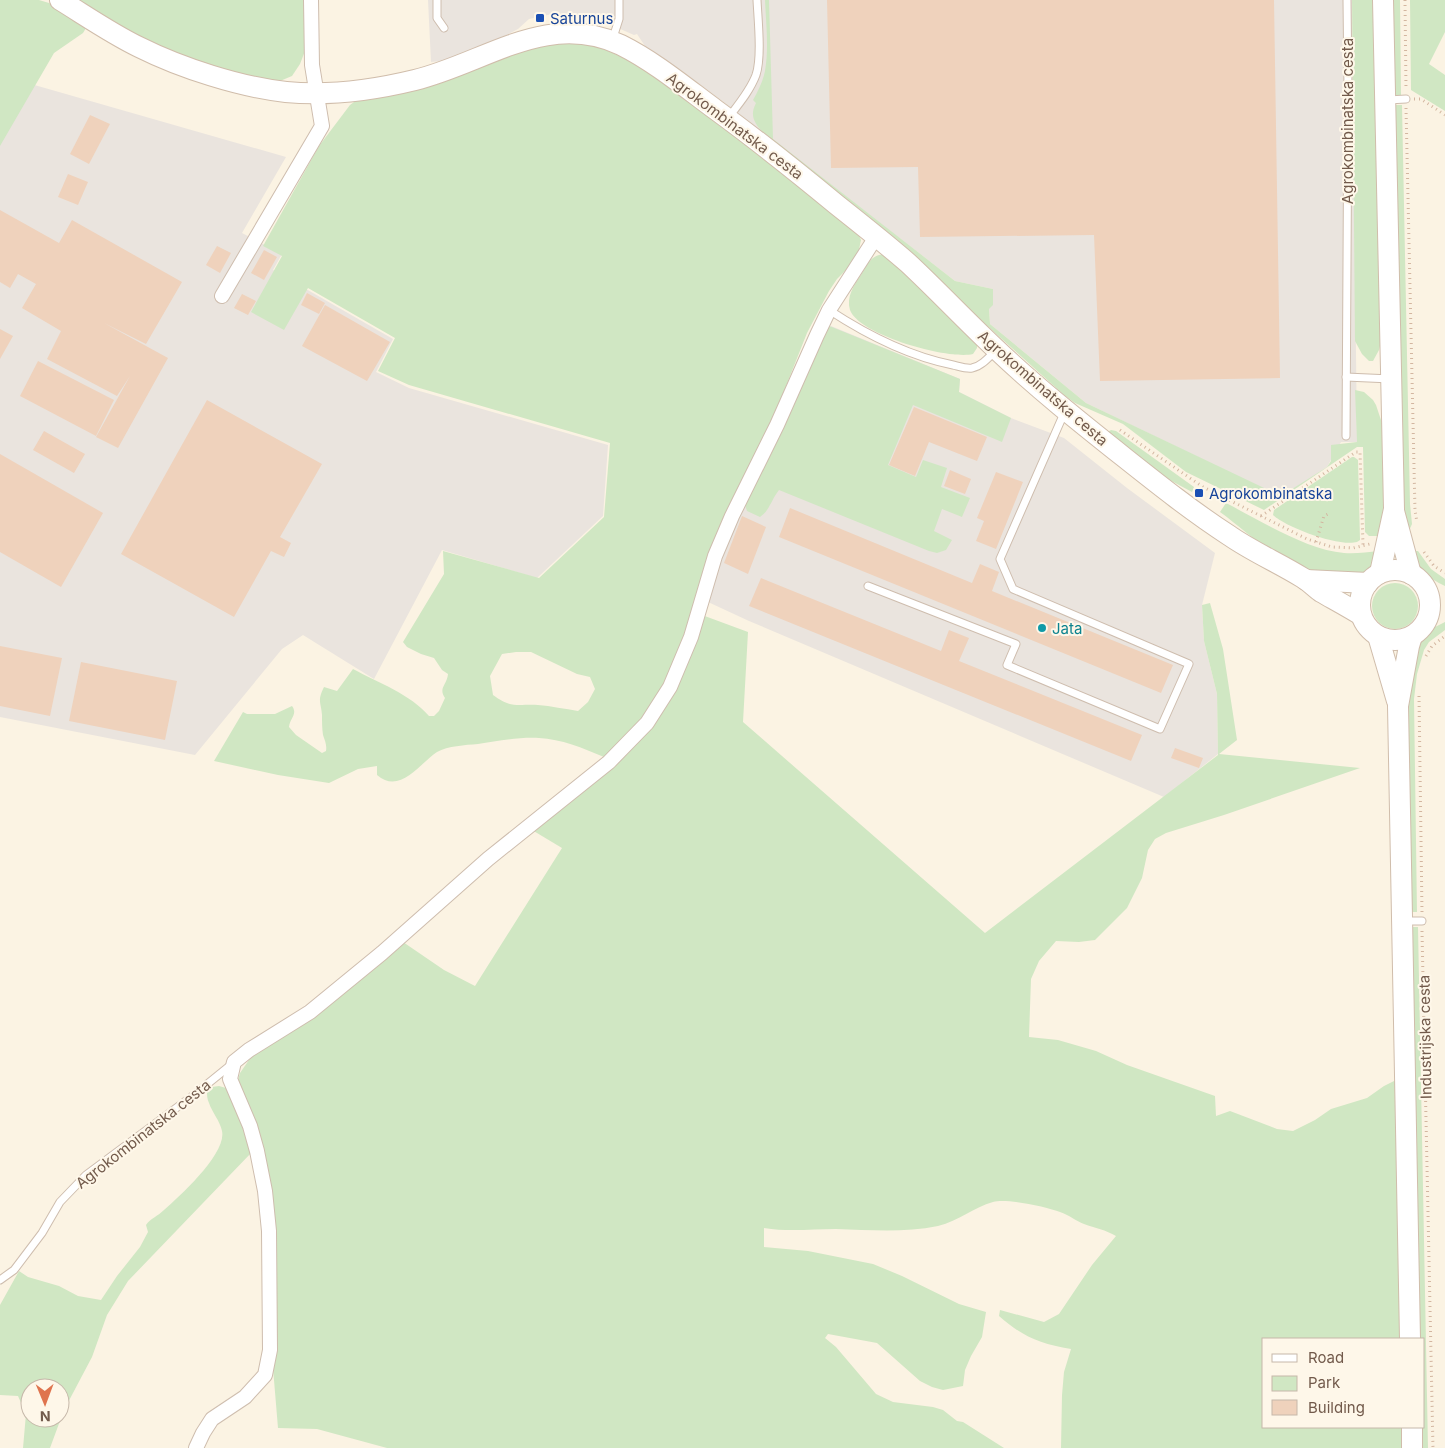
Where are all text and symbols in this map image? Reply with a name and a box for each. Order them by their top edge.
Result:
place label: Saturnus [550,9,613,28]
marker: Saturnus [534,12,546,24]
street label: Agrokombinatska cesta [1338,38,1357,204]
street label: Agrokombinatska cesta [663,68,807,184]
street label: Agrokombinatska cesta [974,326,1112,450]
place label: Agrokombinatska [1209,484,1332,503]
marker: Agrokombinatska [1193,487,1205,499]
place label: Jata [1052,619,1082,638]
marker: Jata [1036,622,1048,634]
street label: Industrijska cesta [1414,975,1436,1099]
street label: Agrokombinatska cesta [72,1075,214,1193]
legend [1262,1338,1425,1428]
text: Road [1308,1348,1344,1367]
text: Park [1308,1373,1341,1392]
north arrow [20,1378,70,1428]
text: Building [1308,1398,1365,1417]
text: N [40,1408,51,1425]

